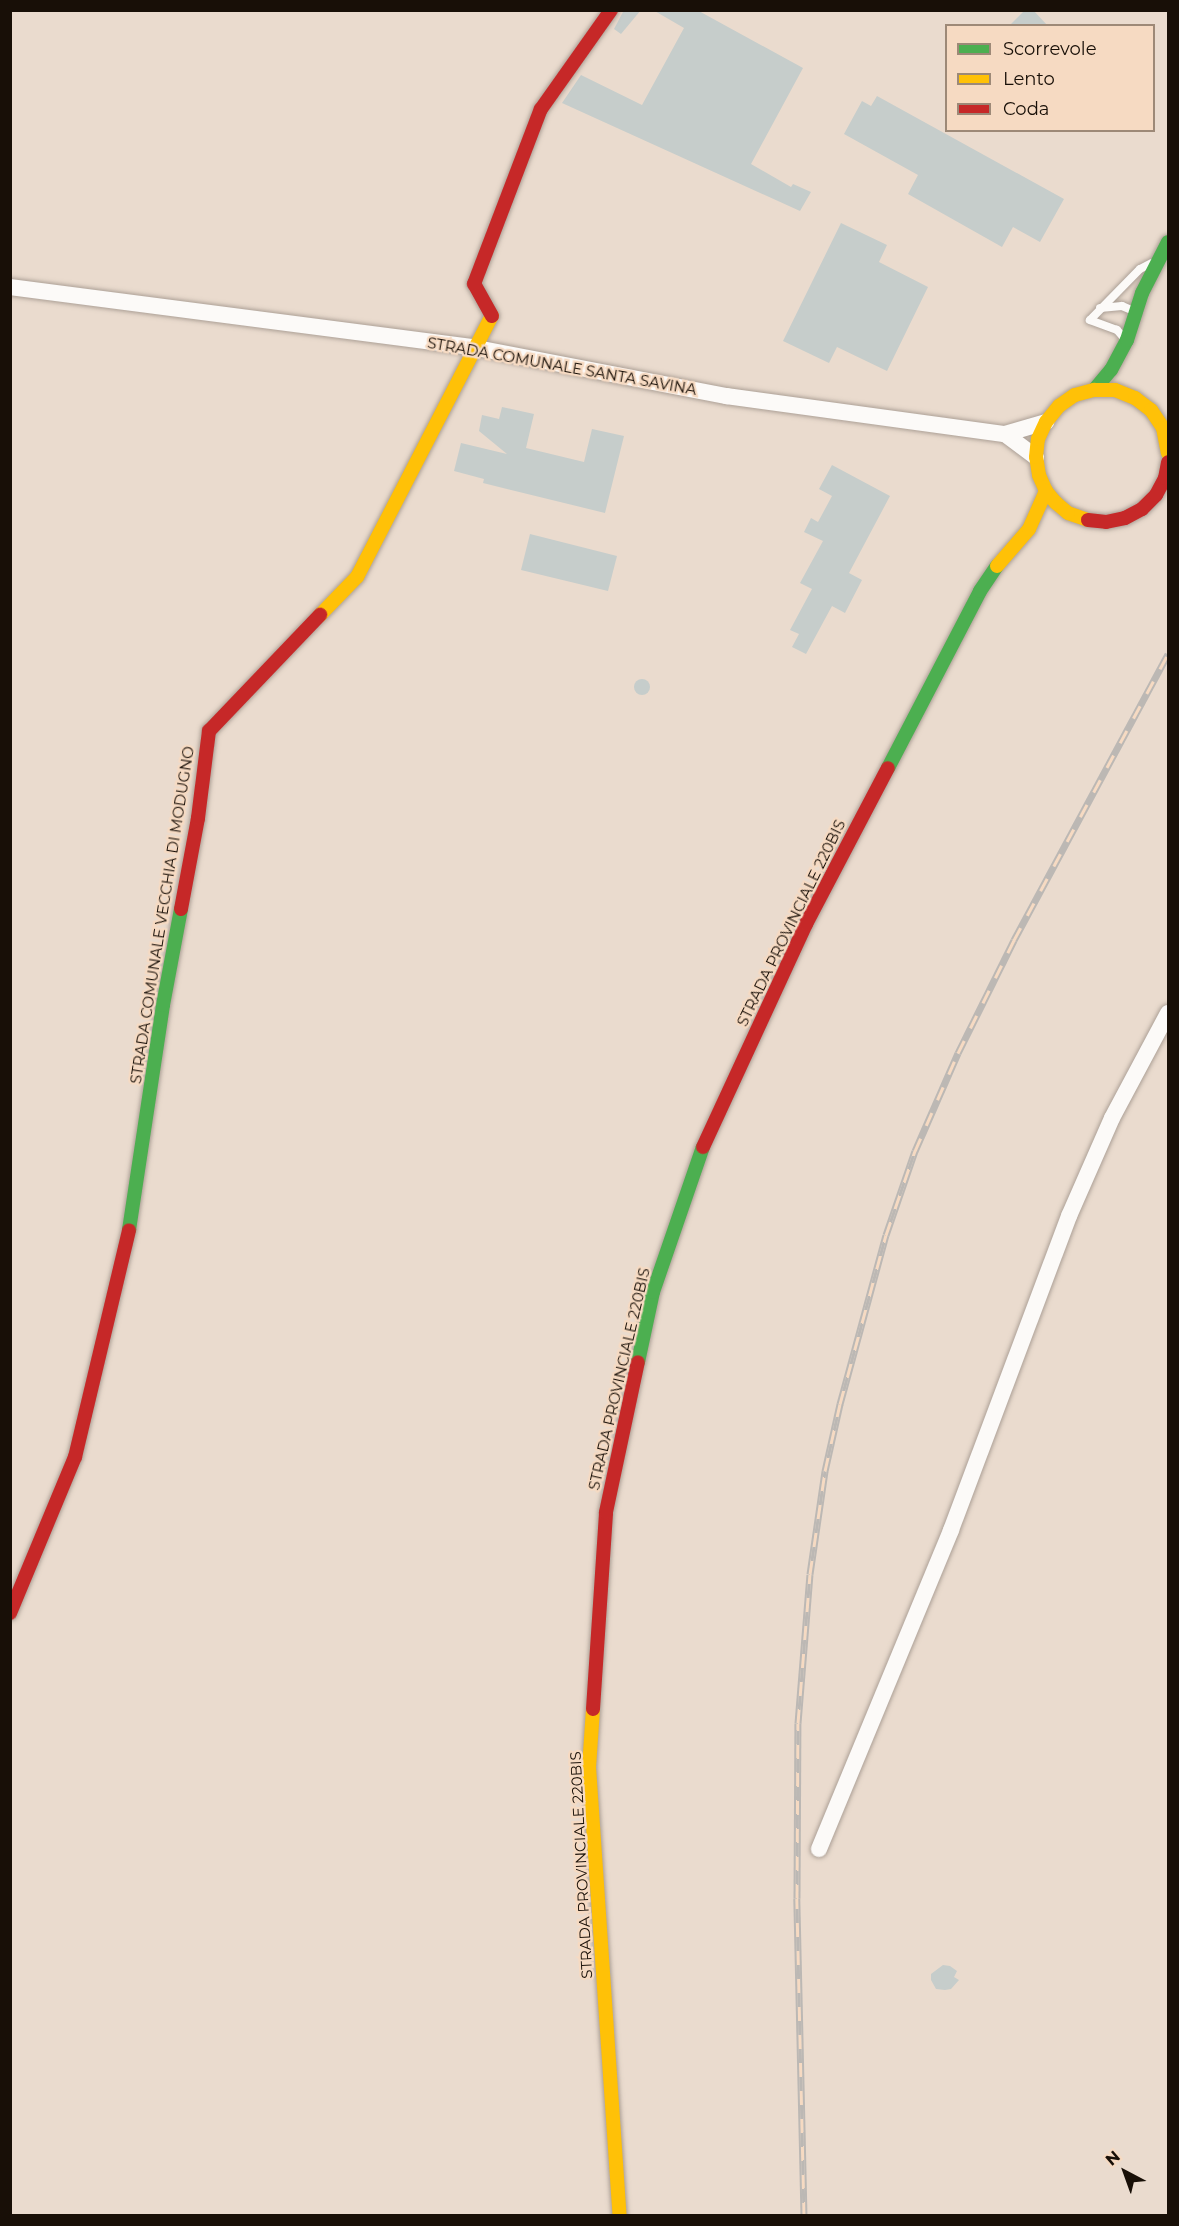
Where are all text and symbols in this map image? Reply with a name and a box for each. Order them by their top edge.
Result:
legend [945,24,1155,132]
text: Scorrevole [1003,38,1097,60]
text: Lento [1003,68,1055,90]
text: Coda [1003,98,1049,120]
street label: STRADA COMUNALE SANTA SAVINA [426,333,698,399]
street label: STRADA COMUNALE VECCHIA DI MODUGNO [126,745,198,1085]
street label: STRADA PROVINCIALE 220BIS [733,817,849,1029]
street label: STRADA PROVINCIALE 220BIS [585,1266,653,1492]
street label: STRADA PROVINCIALE 220BIS [566,1751,596,1979]
north arrow [1095,2142,1155,2202]
text: N [1102,2147,1124,2169]

